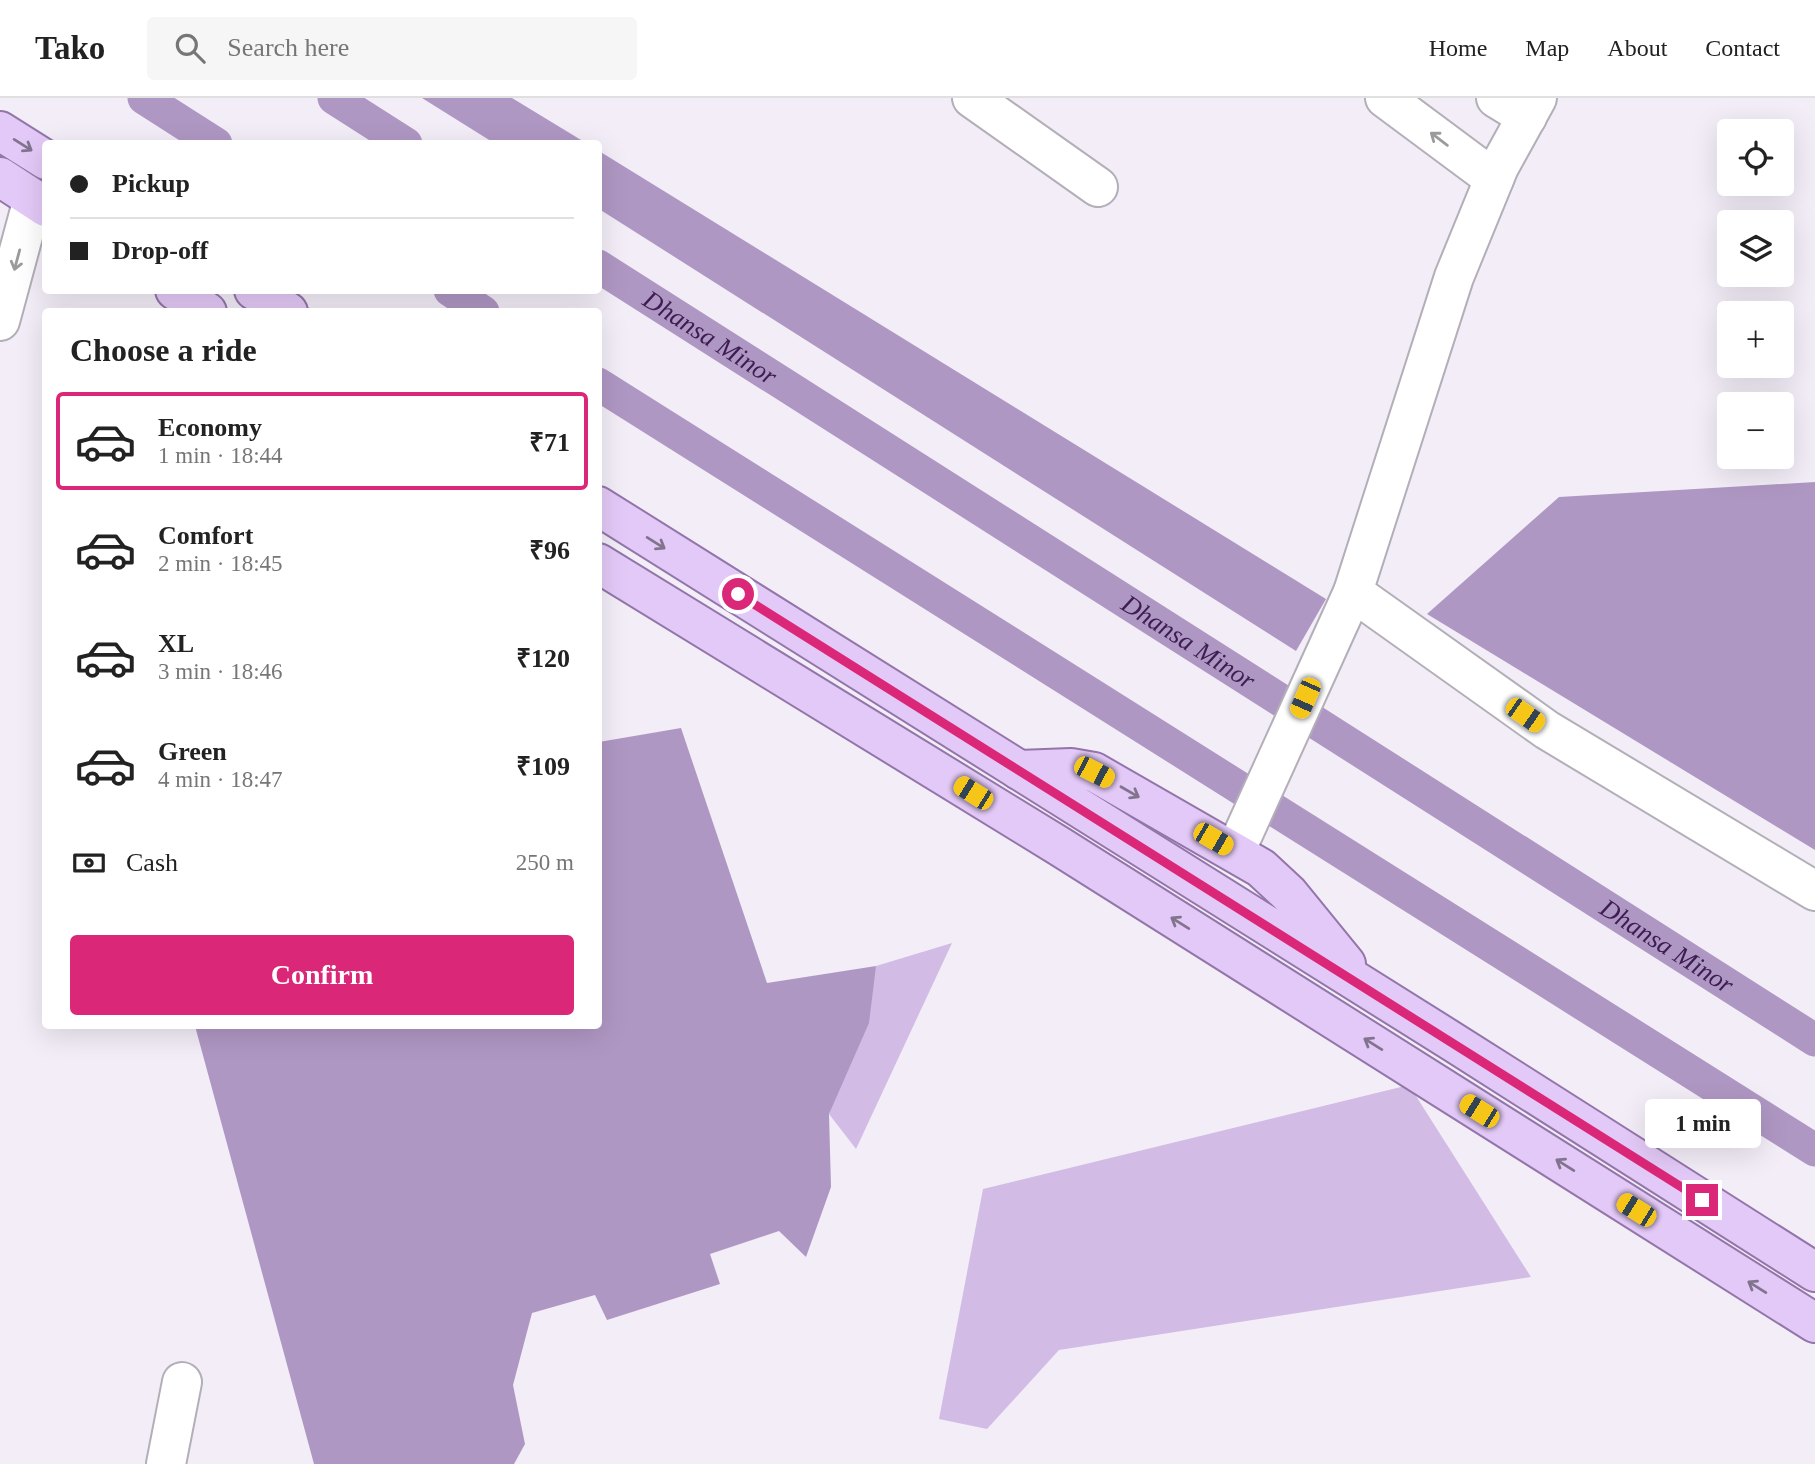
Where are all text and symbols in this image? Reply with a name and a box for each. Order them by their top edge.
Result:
search box [147,17,637,80]
icon: search [171,29,209,67]
text: Tako [35,30,105,66]
text: Search here [227,33,349,62]
text: Home [1429,35,1487,61]
text: Map [1525,35,1569,61]
text: About [1607,35,1667,61]
text: Contact [1705,35,1780,61]
map controls [1717,119,1794,469]
button: locate [1717,119,1794,196]
one-way arrow [1431,131,1449,146]
one-way arrow [12,139,32,153]
text: Pickup [112,169,190,198]
button: layers [1717,210,1794,287]
text: Drop-off [112,236,208,265]
one-way arrow [9,249,22,271]
water label: Dhansa Minor [637,284,783,391]
button: + [1717,301,1794,378]
text: Choose a ride [70,332,257,368]
button: − [1717,392,1794,469]
icon: car [74,410,137,473]
text: Economy [158,413,262,442]
text: ₹71 [529,428,570,457]
text: 1 min · 18:44 [158,443,283,468]
icon: car [74,518,137,581]
text: Comfort [158,521,253,550]
text: ₹96 [529,536,570,565]
one-way arrow [646,536,666,550]
text: 2 min · 18:45 [158,551,283,576]
route start [722,578,754,610]
water label: Dhansa Minor [1116,588,1261,695]
icon: car [74,626,137,689]
text: XL [158,629,194,658]
text: ₹120 [516,644,570,673]
text: 3 min · 18:46 [158,659,283,684]
car [1287,675,1324,721]
car [1502,694,1549,736]
icon: car [74,734,137,797]
text: Green [158,737,227,766]
text: ₹109 [516,752,570,781]
car [1071,753,1118,791]
text: 4 min · 18:47 [158,767,283,792]
car [950,773,997,813]
one-way arrow [1120,785,1140,799]
car [1190,819,1237,859]
icon: cash [70,844,108,882]
text: Cash [126,848,178,877]
text: 250 m [516,850,574,875]
water label: Dhansa Minor [1594,892,1740,1000]
one-way arrow [1171,915,1190,930]
button: Confirm [70,935,574,1015]
one-way arrow [1363,1036,1383,1050]
car [1456,1091,1503,1131]
callout: 1 min [1644,1098,1760,1148]
text: 1 min [1675,1111,1731,1136]
one-way arrow [1556,1157,1575,1172]
route end [1686,1184,1718,1216]
car [1613,1190,1660,1230]
one-way arrow [1748,1279,1768,1293]

